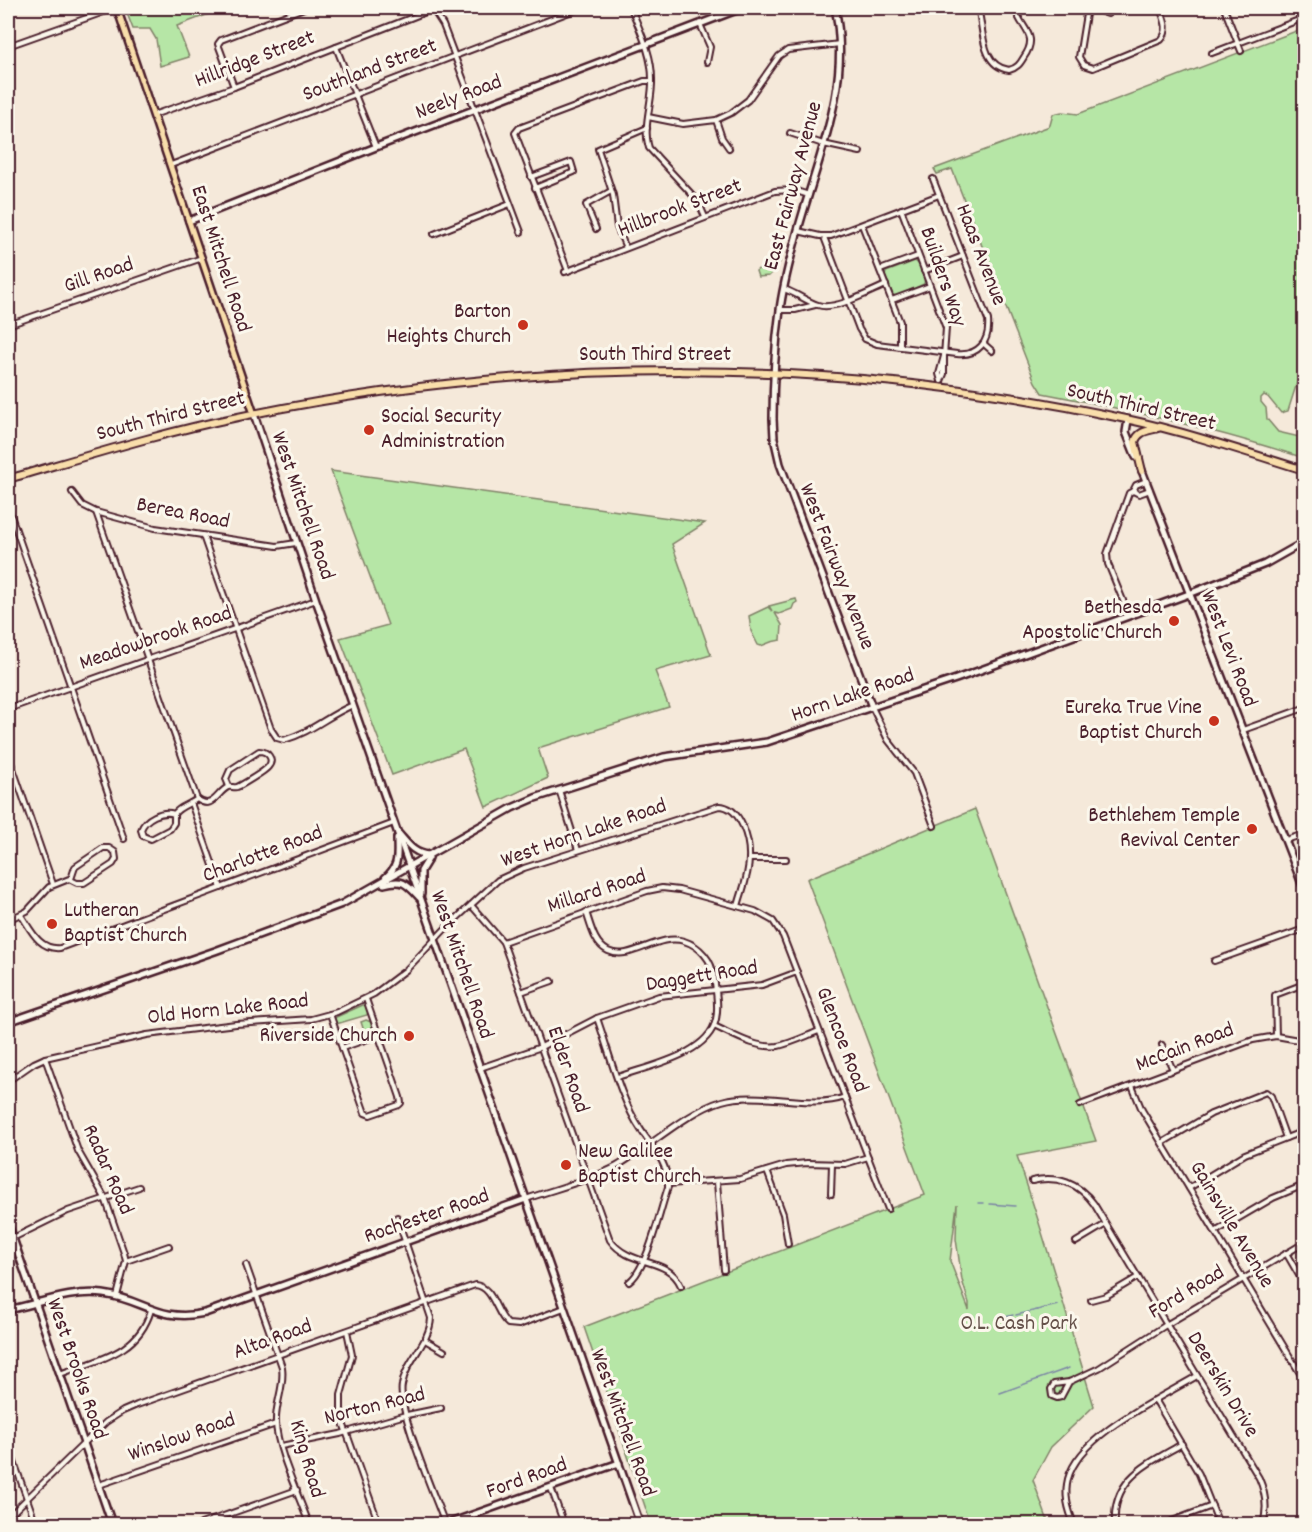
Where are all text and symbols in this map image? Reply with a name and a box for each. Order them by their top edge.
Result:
street label: Hillridge Street [191,23,319,97]
street label: Southland Street [298,31,442,111]
street label: Neely Road [411,67,507,129]
street label: East Fairway Avenue [757,98,831,274]
street label: Hillbrook Street [613,171,747,247]
street label: East Mitchell Road [182,181,258,337]
street label: Haas Avenue [946,200,1014,310]
street label: Builders Way [910,223,974,332]
street label: Gill Road [60,250,138,302]
place label: Barton Heights Church [386,297,511,353]
marker: Barton Heights Church [516,318,530,332]
street label: South Third Street [579,340,731,371]
street label: South Third Street [1063,376,1219,440]
street label: South Third Street [93,384,249,450]
place label: Social Security Administration [381,402,505,458]
marker: Social Security Administration [362,423,376,437]
street label: West Mitchell Road [262,428,342,584]
street label: West Fairway Avenue [790,479,882,655]
street label: Berea Road [134,490,232,538]
street label: West Levi Road [1192,586,1264,712]
place label: Bethesda Apostolic Church [1022,593,1163,649]
street label: Meadowbrook Road [75,598,237,680]
marker: Bethesda Apostolic Church [1167,614,1181,628]
street label: Horn Lake Road [787,660,919,732]
place label: Eureka True Vine Baptist Church [1065,693,1202,749]
marker: Eureka True Vine Baptist Church [1207,714,1221,728]
street label: West Horn Lake Road [497,791,671,877]
place label: Bethlehem Temple Revival Center [1088,801,1241,857]
street label: Charlotte Road [198,818,328,892]
marker: Bethlehem Temple Revival Center [1245,822,1259,836]
street label: Millard Road [544,861,650,923]
street label: West Mitchell Road [421,887,501,1043]
place label: Lutheran Baptist Church [64,896,187,952]
marker: Lutheran Baptist Church [45,917,59,931]
street label: Daggett Road [644,953,760,1001]
street label: Glencoe Road [807,983,875,1097]
street label: Old Horn Lake Road [146,986,310,1034]
street label: McCain Road [1131,1015,1239,1081]
place label: Riverside Church [259,1021,397,1052]
street label: Elder Road [538,1023,596,1117]
marker: Riverside Church [402,1029,416,1043]
street label: Radar Road [73,1120,141,1220]
place label: New Galilee Baptist Church [578,1137,701,1193]
street label: Gainsville Avenue [1181,1156,1281,1294]
marker: New Galilee Baptist Church [559,1158,573,1172]
street label: Rochester Road [360,1181,494,1253]
street label: Ford Road [1143,1258,1231,1328]
street label: West Brooks Road [37,1294,115,1444]
park label: O.L. Cash Park [960,1309,1078,1340]
street label: Alta Road [229,1311,317,1369]
street label: Deerskin Drive [1178,1326,1266,1444]
street label: West Mitchell Road [581,1345,663,1501]
street label: Norton Road [321,1379,429,1435]
street label: Winslow Road [124,1405,240,1471]
street label: King Road [280,1416,332,1502]
street label: Ford Road [482,1450,572,1508]

